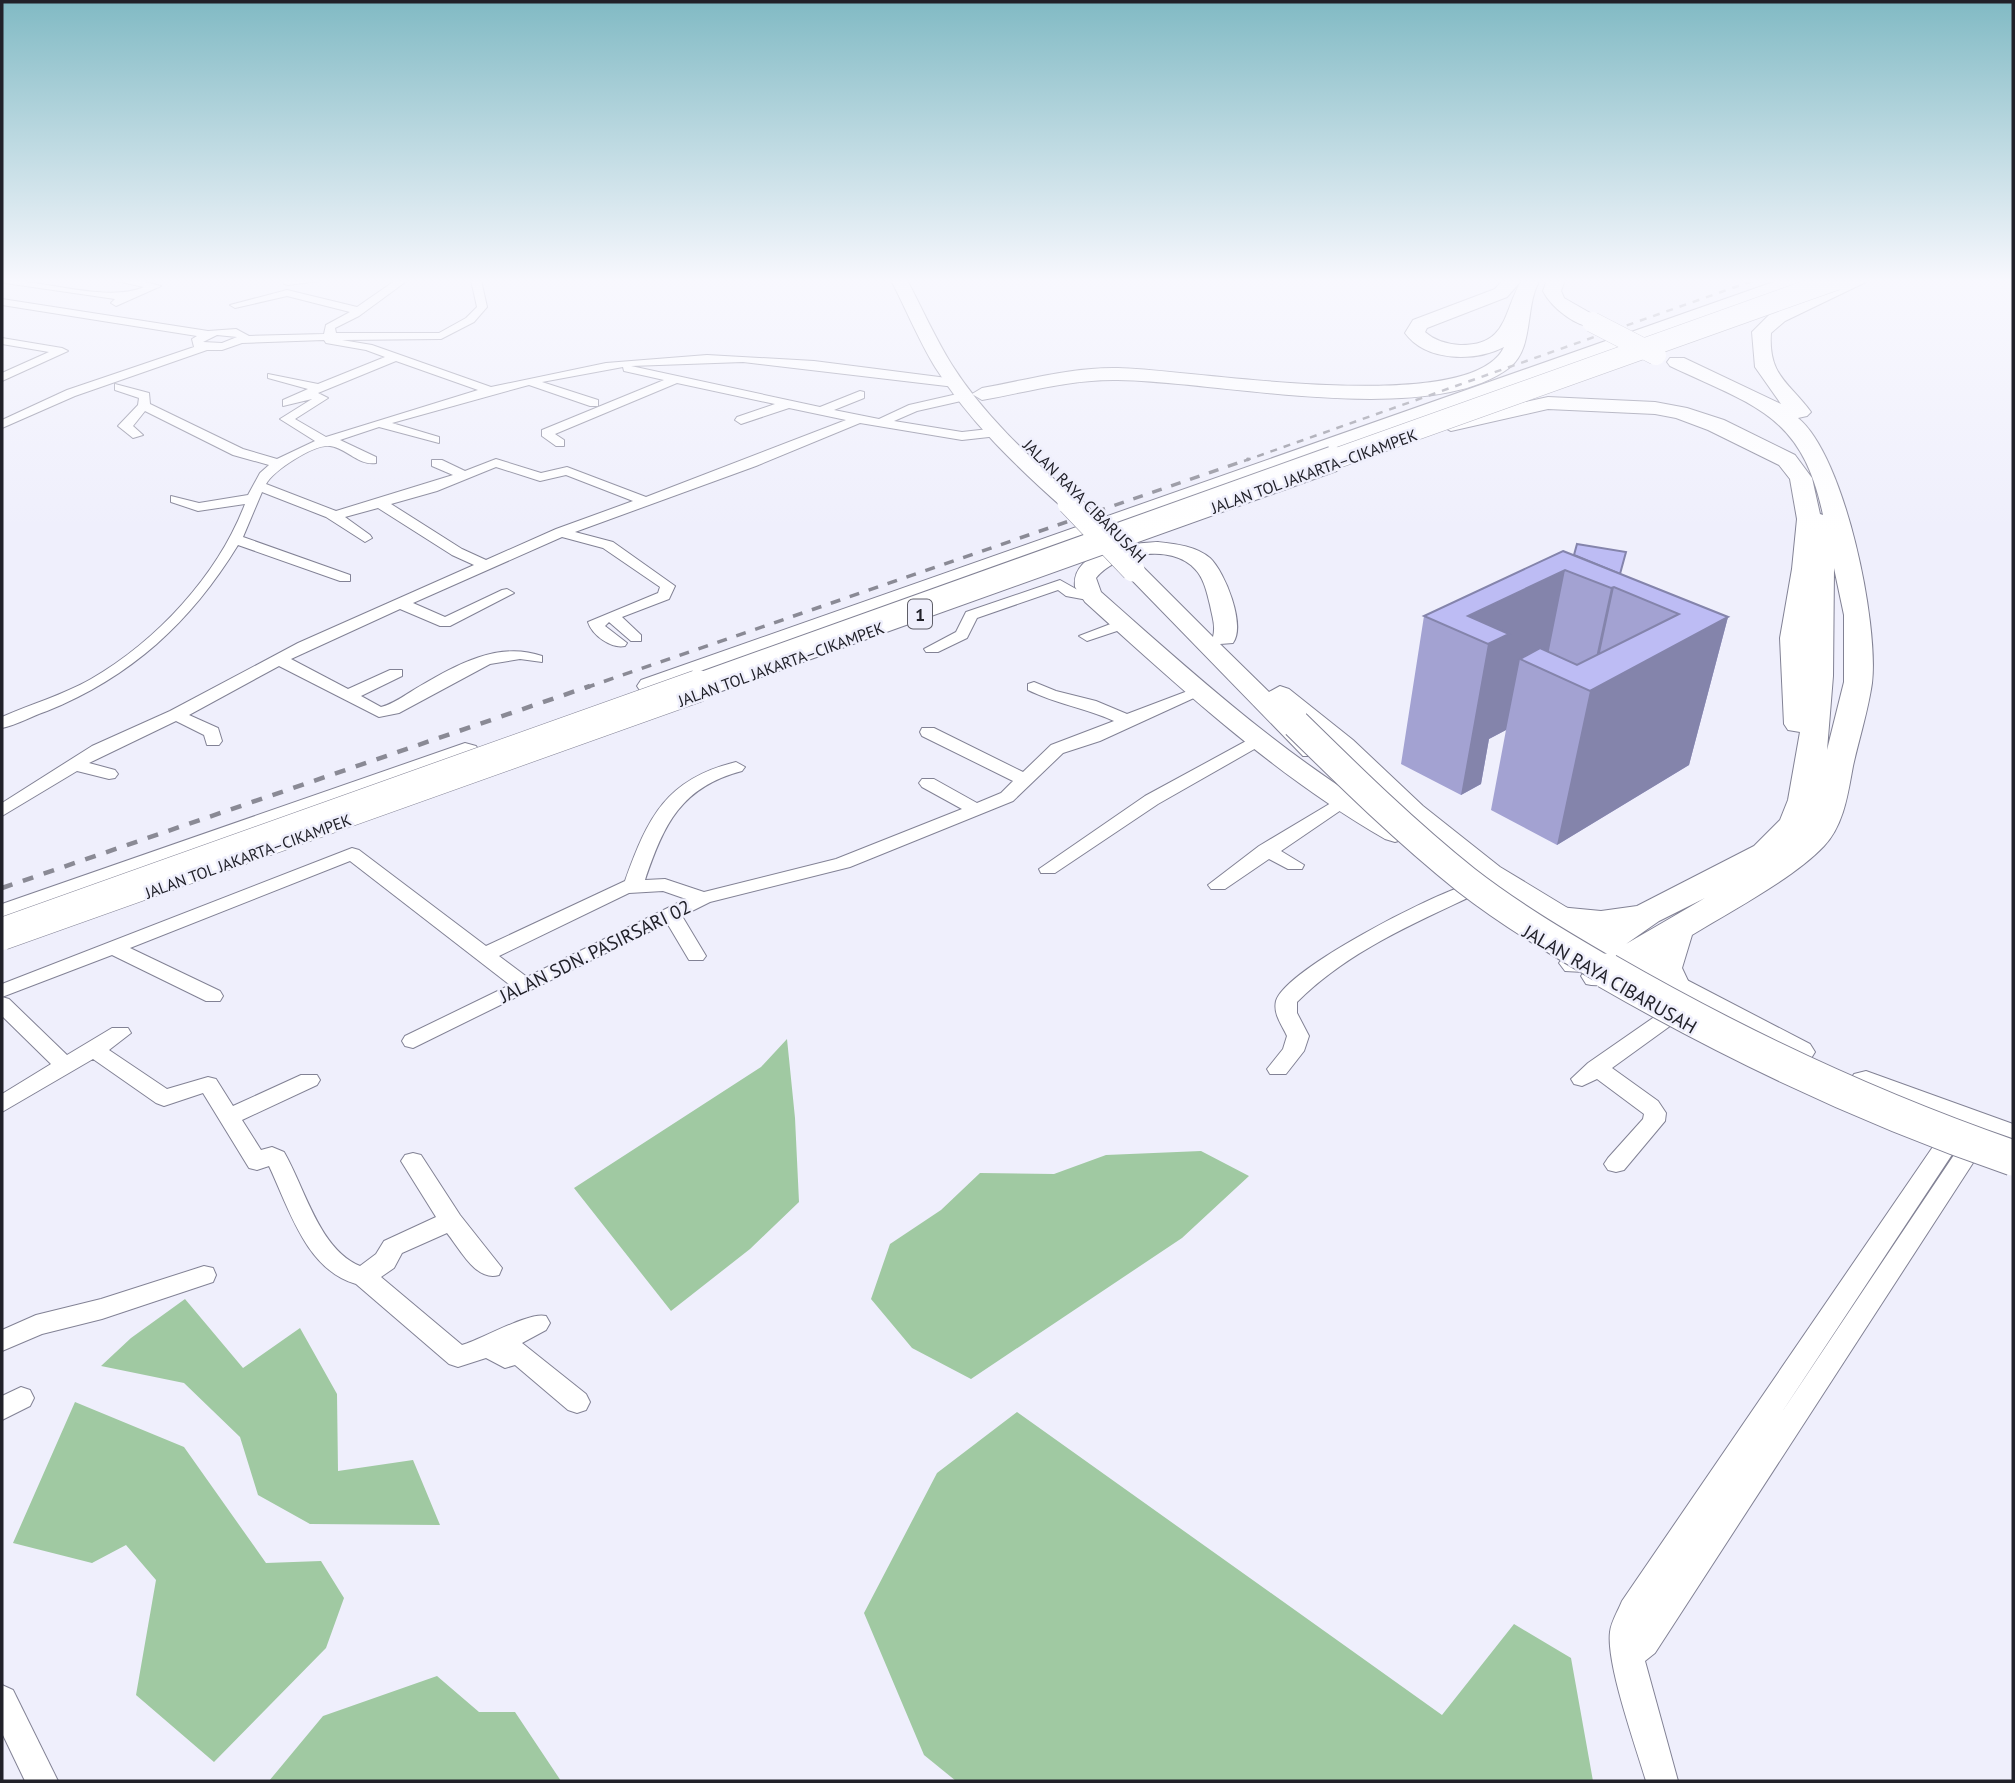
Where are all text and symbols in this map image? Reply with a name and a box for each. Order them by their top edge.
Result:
street label: JALAN TOL JAKARTA–CIKAMPEK [1207,424,1420,518]
street label: JALAN RAYA CIBARUSAH [1019,435,1151,567]
road number: 1 [908,600,932,628]
street label: JALAN TOL JAKARTA–CIKAMPEK [674,617,887,711]
street label: JALAN TOL JAKARTA–CIKAMPEK [141,809,354,903]
street label: JALAN SDN. PASIRSARI 02 [495,894,695,1008]
street label: JALAN RAYA CIBARUSAH [1518,919,1701,1039]

